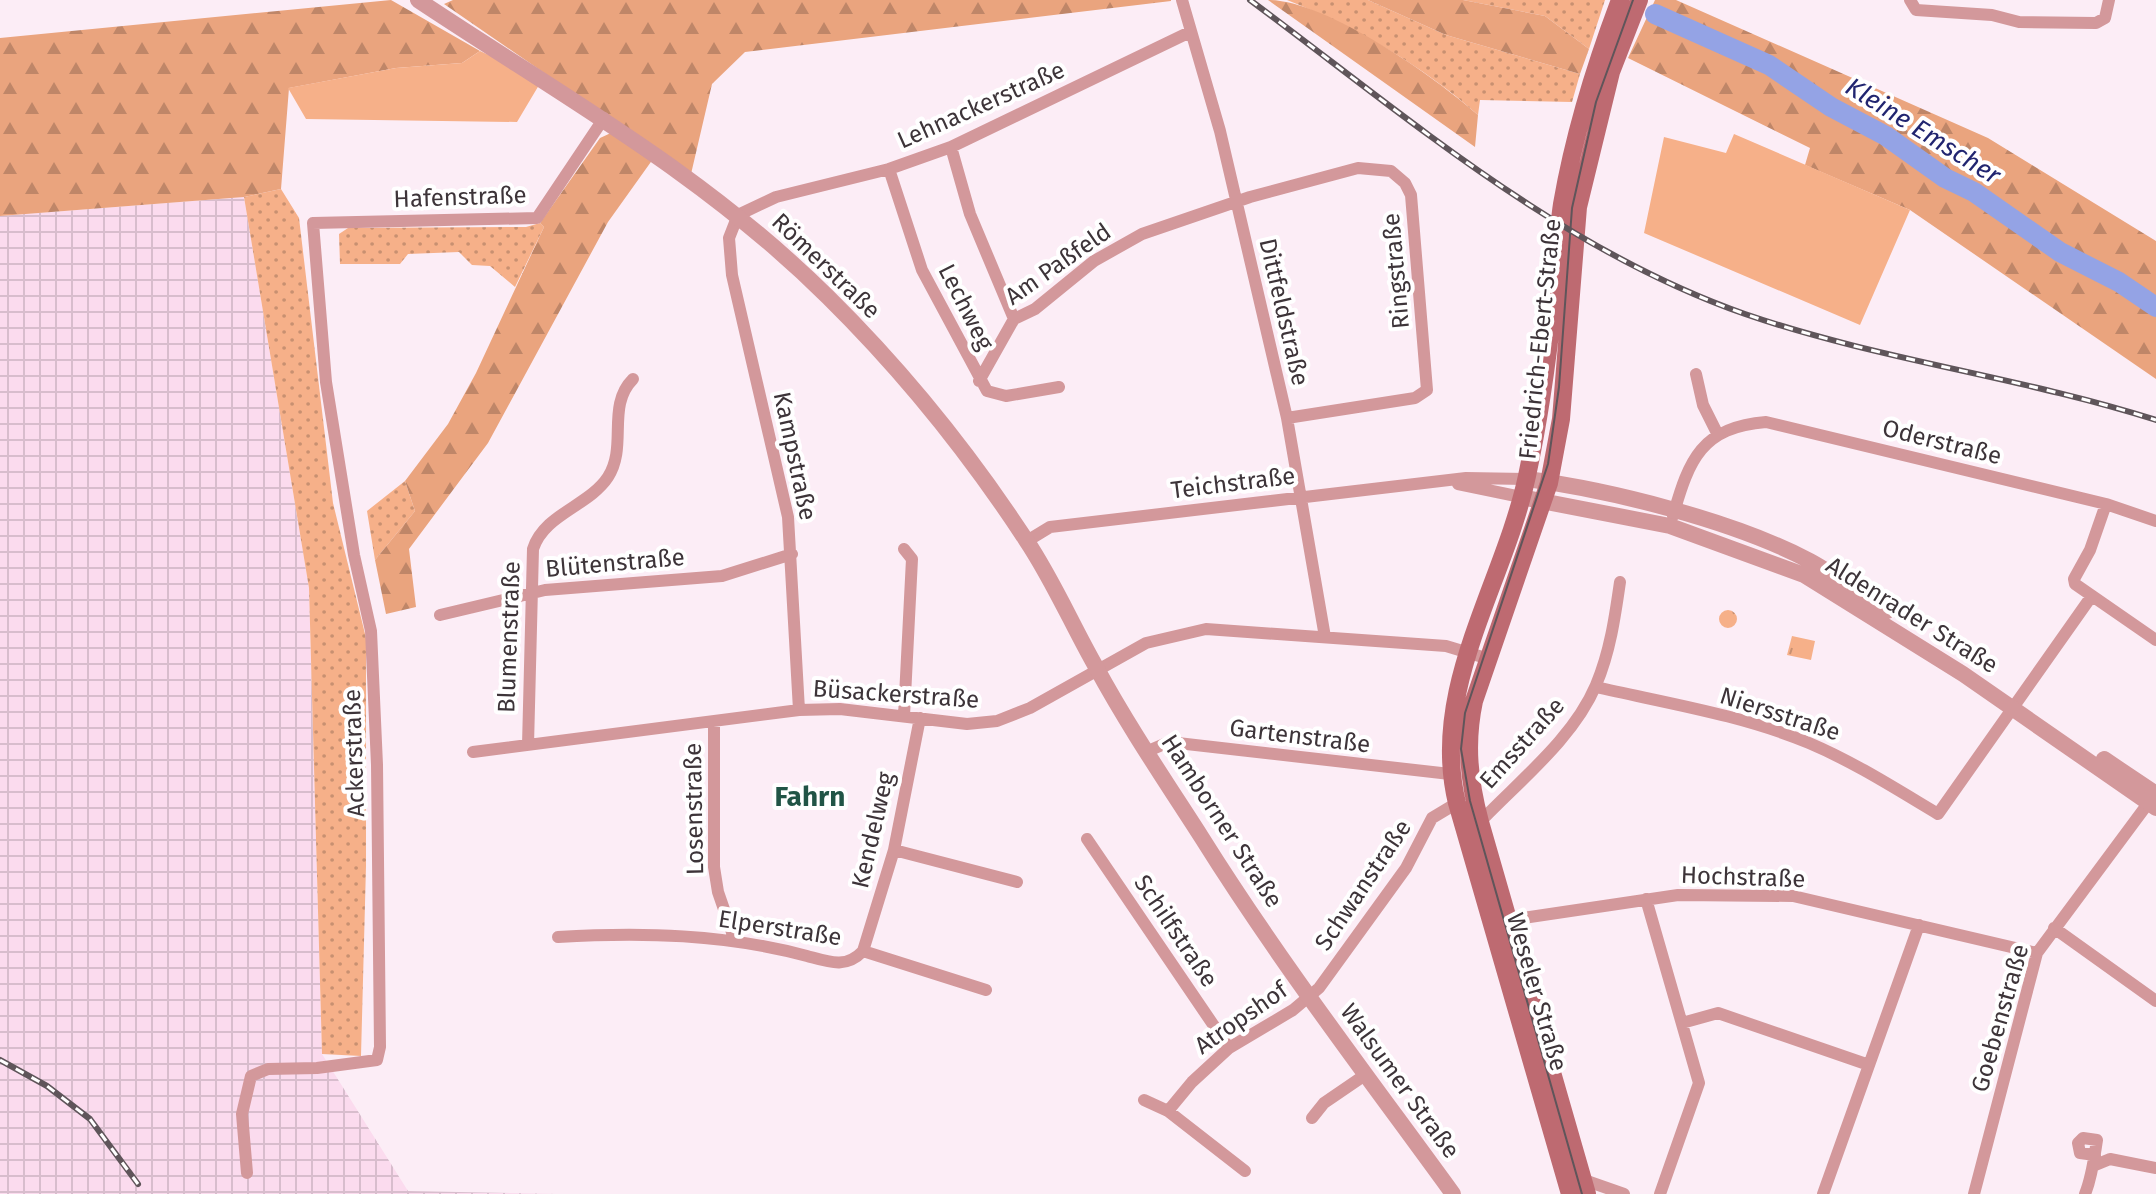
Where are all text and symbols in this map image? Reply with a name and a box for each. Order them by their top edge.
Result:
street label: Lehnackerstraße [893,56,1069,154]
water label: Kleine Emscher [1840,71,2007,192]
street label: Hafenstraße [393,181,527,213]
street label: Römerstraße [766,208,886,324]
street label: Ringstraße [1377,212,1415,330]
street label: Am Paßfeld [1000,217,1116,311]
street label: Friedrich-Ebert-Straße [1513,217,1567,461]
street label: Dittfeldstraße [1253,236,1315,388]
street label: Lechweg [932,259,1000,355]
street label: Kampstraße [768,389,822,523]
street label: Oderstraße [1880,414,2004,470]
street label: Teichstraße [1169,461,1297,505]
street label: Blütenstraße [544,543,686,583]
street label: Aldenrader Straße [1821,551,2003,679]
street label: Blumenstraße [492,561,526,713]
street label: Büsackerstraße [812,674,980,714]
street label: Niersstraße [1716,681,1844,747]
street label: Ackerstraße [338,689,370,817]
street label: Emsstraße [1474,692,1570,794]
street label: Gartenstraße [1228,713,1372,759]
street label: Hamborner Straße [1156,729,1288,913]
street label: Losenstraße [679,743,709,875]
street label: Kendelweg [846,769,900,891]
district label: Fahrn [775,780,845,813]
street label: Schwanstraße [1309,814,1417,956]
street label: Hochstraße [1680,861,1806,893]
street label: Schilfstraße [1128,870,1224,992]
street label: Elperstraße [716,904,844,952]
street label: Weseler Straße [1501,910,1573,1074]
street label: Goebenstraße [1966,941,2034,1095]
street label: Atropshof [1189,975,1294,1060]
street label: Walsumer Straße [1335,998,1465,1164]

